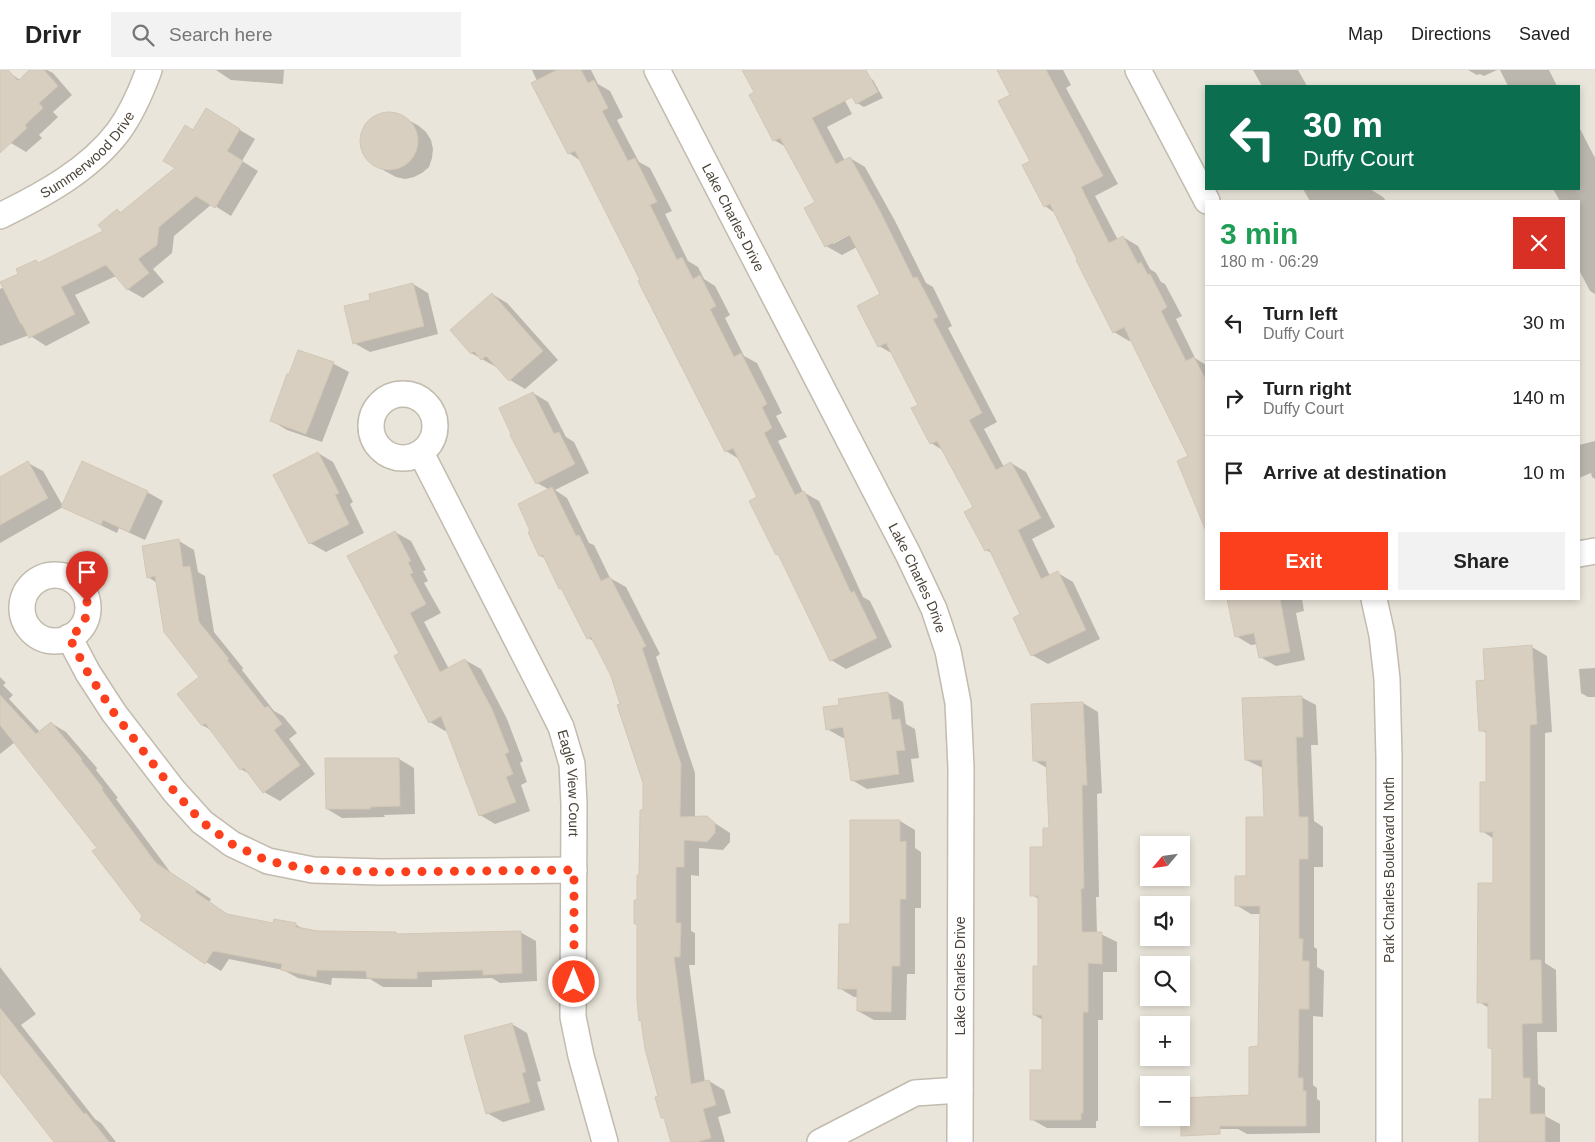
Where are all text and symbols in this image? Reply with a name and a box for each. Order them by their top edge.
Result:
search box [111,12,461,57]
text: Drivr [25,21,81,48]
icon: search [129,21,157,49]
text: Search here [169,24,273,45]
text: Map [1348,24,1383,44]
text: Directions [1411,24,1491,44]
text: Saved [1519,24,1570,44]
icon: left [1220,105,1285,170]
text: 30 m [1303,105,1383,144]
street label: Summerwood Drive [37,108,138,201]
text: Duffy Court [1303,146,1414,171]
street label: Lake Charles Drive [699,161,768,274]
text: 3 min [1220,217,1298,250]
button: close [1513,217,1565,269]
text: 180 m · 06:29 [1220,253,1319,270]
text: Turn left [1263,303,1338,324]
icon: left [1220,309,1248,337]
text: 30 m [1523,312,1565,333]
text: Duffy Court [1263,325,1344,342]
text: Turn right [1263,378,1351,399]
icon: right [1220,384,1248,412]
text: 140 m [1512,387,1565,408]
text: Duffy Court [1263,400,1344,417]
icon: arrive [1220,459,1248,487]
text: Arrive at destination [1263,462,1447,483]
text: 10 m [1523,462,1565,483]
street label: Lake Charles Drive [885,520,949,635]
button: Exit [1220,532,1388,590]
button: Share [1398,532,1565,590]
pin [66,551,108,602]
icon: arrive [73,558,101,586]
street label: Eagle View Court [554,728,582,837]
street label: Park Charles Boulevard North [1381,777,1397,963]
north arrow [1140,836,1190,886]
map controls [1140,836,1190,1126]
button: sound [1140,896,1190,946]
street label: Lake Charles Drive [952,916,968,1036]
position arrow [547,955,599,1007]
button: search [1140,956,1190,1006]
button: + [1140,1016,1190,1066]
button: − [1140,1076,1190,1126]

